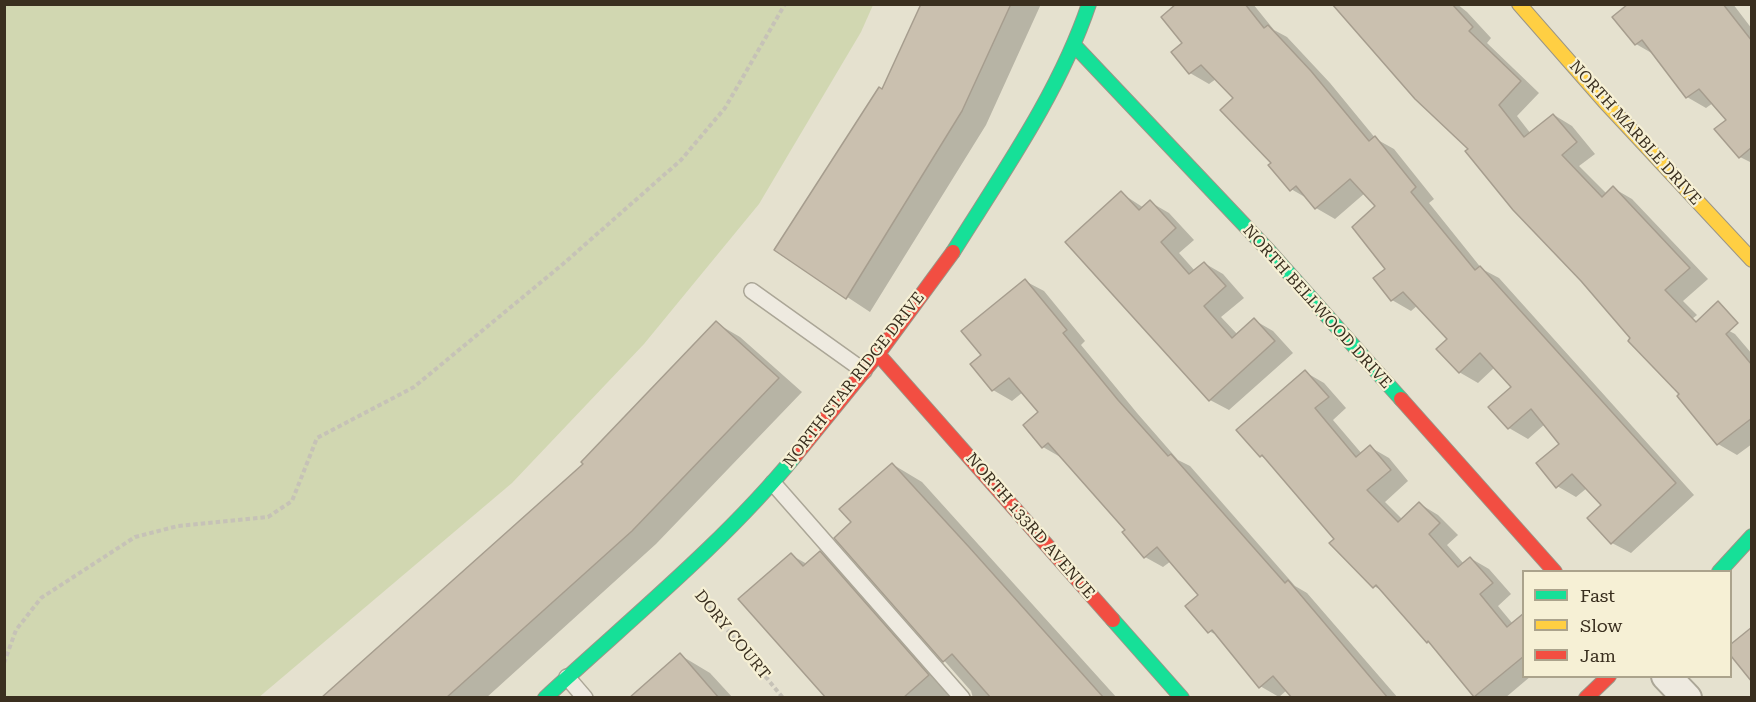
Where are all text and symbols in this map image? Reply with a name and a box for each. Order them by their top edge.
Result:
street label: NORTH MARBLE DRIVE [1565,57,1705,209]
street label: NORTH BELLWOOD DRIVE [1238,221,1396,393]
street label: NORTH STAR RIDGE DRIVE [779,288,929,472]
street label: NORTH 133RD AVENUE [962,449,1098,603]
legend [1522,570,1732,678]
text: Fast [1580,585,1615,606]
street label: DORY COURT [690,587,774,683]
text: Slow [1580,615,1622,636]
text: Jam [1580,645,1616,666]

